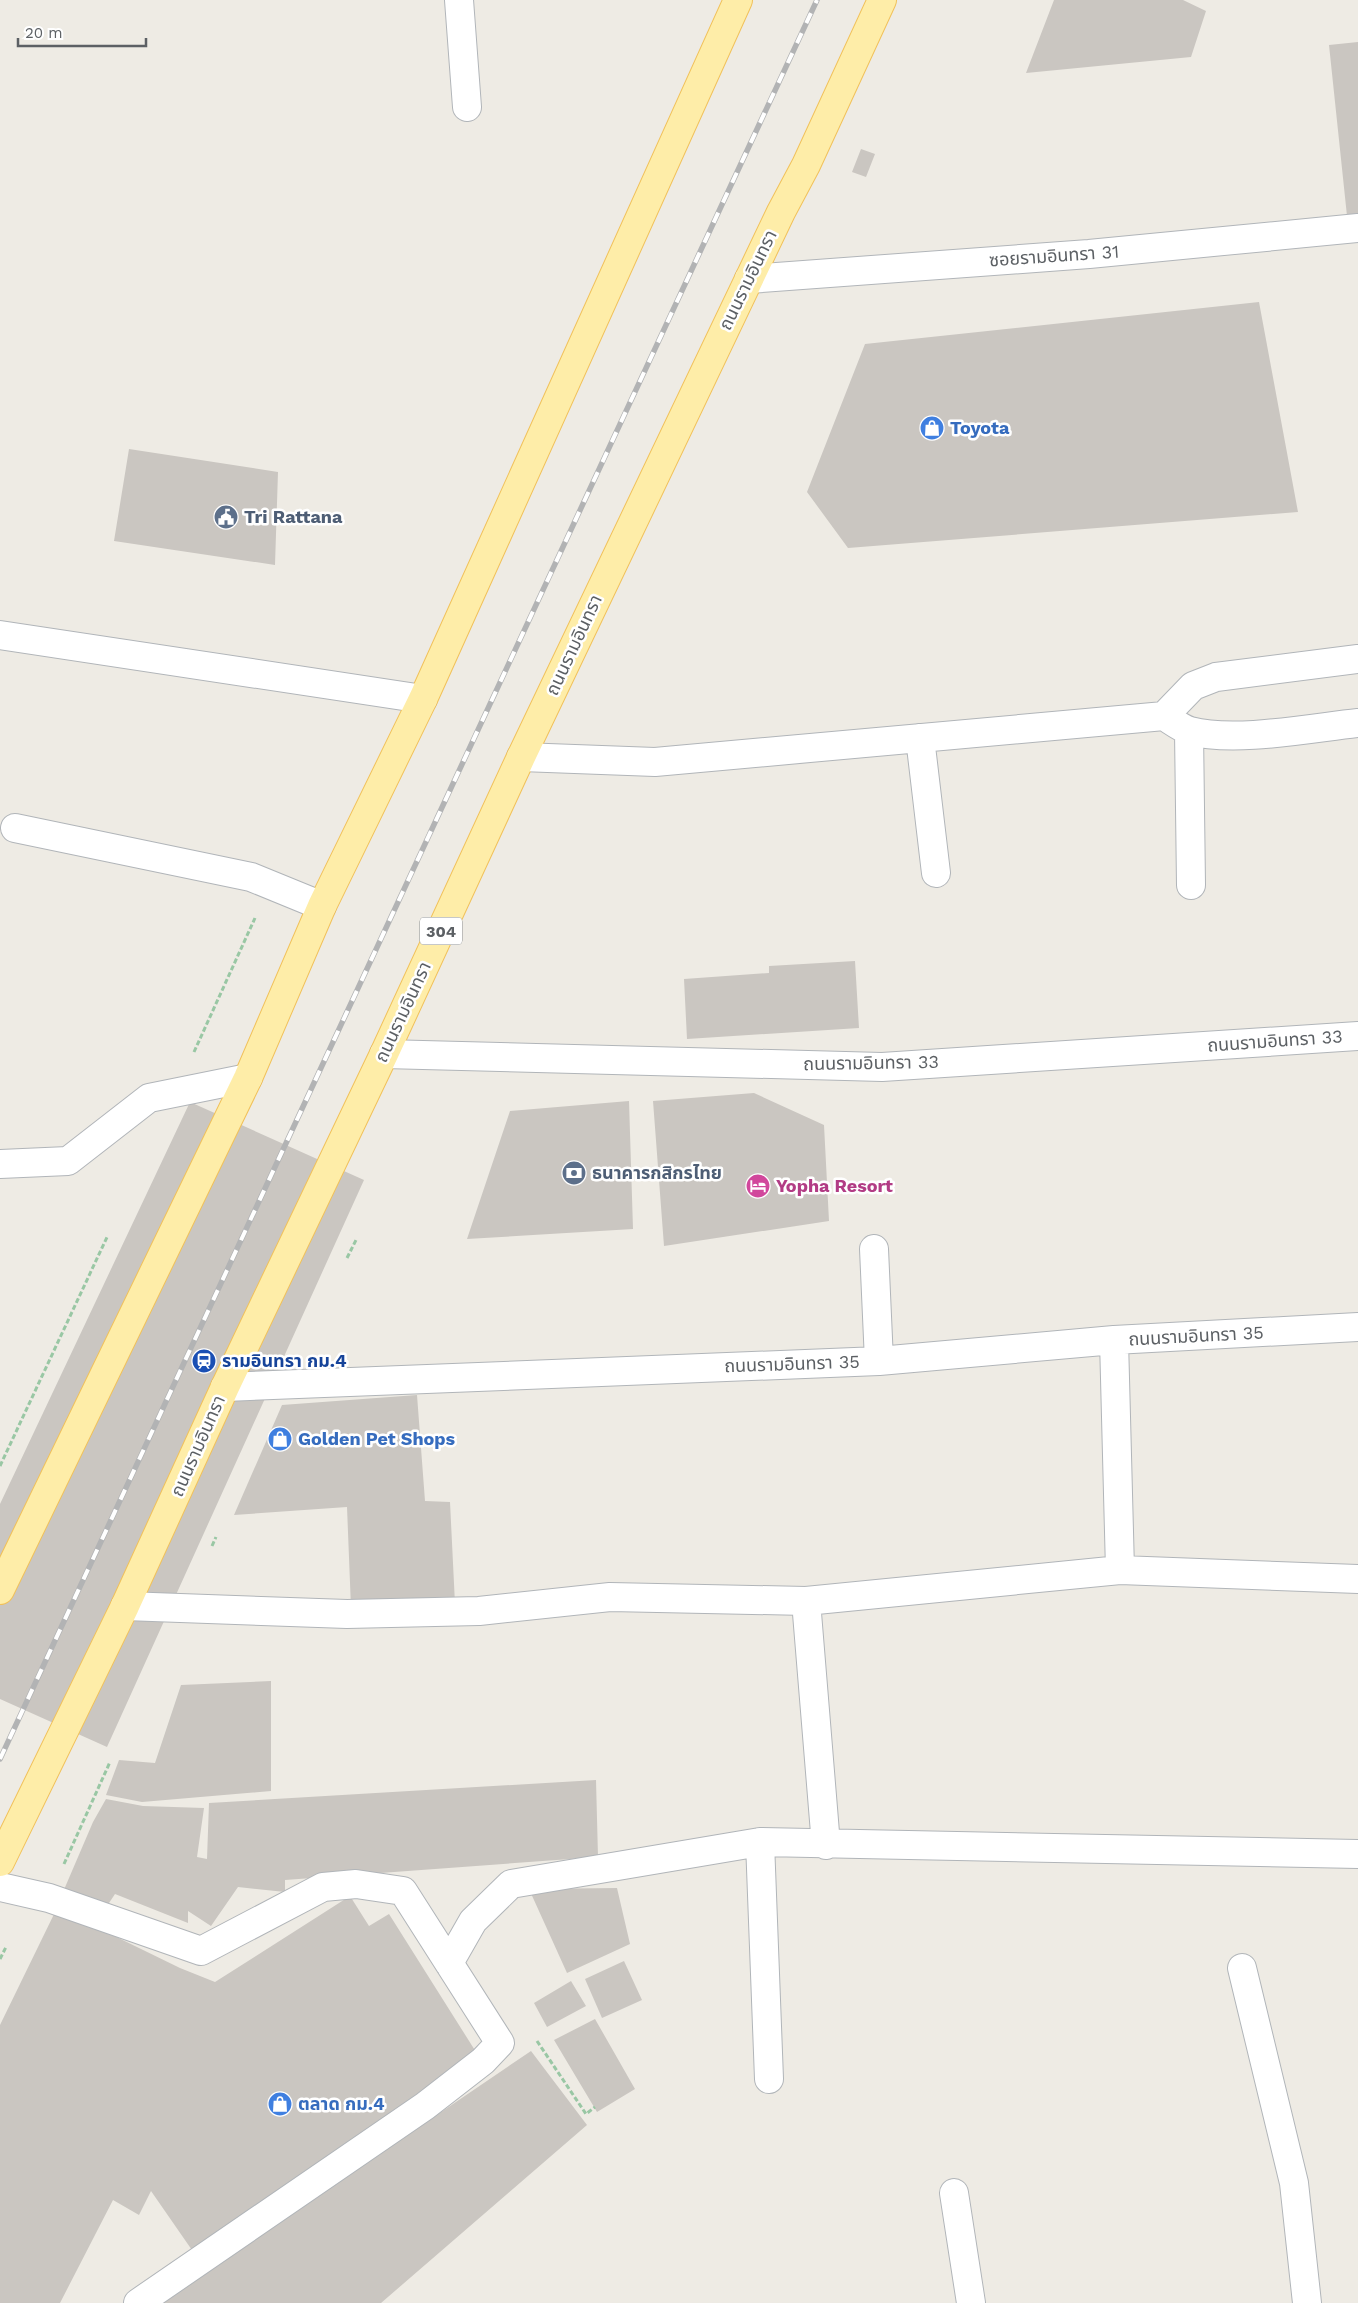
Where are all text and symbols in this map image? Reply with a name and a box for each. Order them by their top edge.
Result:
scale bar [18,15,145,47]
text: 20 m [25,24,63,42]
street label: ถนนรามอินทรา [714,226,781,333]
street label: ซอยรามอินทรา 31 [988,240,1120,271]
shop icon: Toyota [919,415,945,441]
place label: Toyota [950,417,1010,438]
public building icon: Tri Rattana [213,504,239,530]
place label: Tri Rattana [244,506,343,527]
street label: ถนนรามอินทรา [541,591,606,698]
road number: 304 [420,918,462,944]
street label: ถนนรามอินทรา [370,958,435,1065]
street label: ถนนรามอินทรา 33 [1207,1025,1343,1056]
street label: ถนนรามอินทรา 33 [803,1051,939,1074]
bank icon: ธนาคารกสิกรไทย [561,1160,587,1186]
place label: ธนาคารกสิกรไทย [592,1162,722,1183]
hotel icon: Yopha Resort [745,1173,771,1199]
place label: Yopha Resort [776,1175,893,1196]
street label: ถนนรามอินทรา 35 [1128,1321,1264,1350]
station icon: รามอินทรา กม.4 [191,1348,217,1374]
place label: รามอินทรา กม.4 [222,1350,347,1371]
street label: ถนนรามอินทรา 35 [724,1351,860,1376]
street label: ถนนรามอินทรา [166,1392,229,1500]
shop icon: Golden Pet Shops [267,1426,293,1452]
place label: Golden Pet Shops [298,1428,456,1449]
shop icon: ตลาด กม.4 [267,2091,293,2117]
place label: ตลาด กม.4 [298,2093,385,2114]

